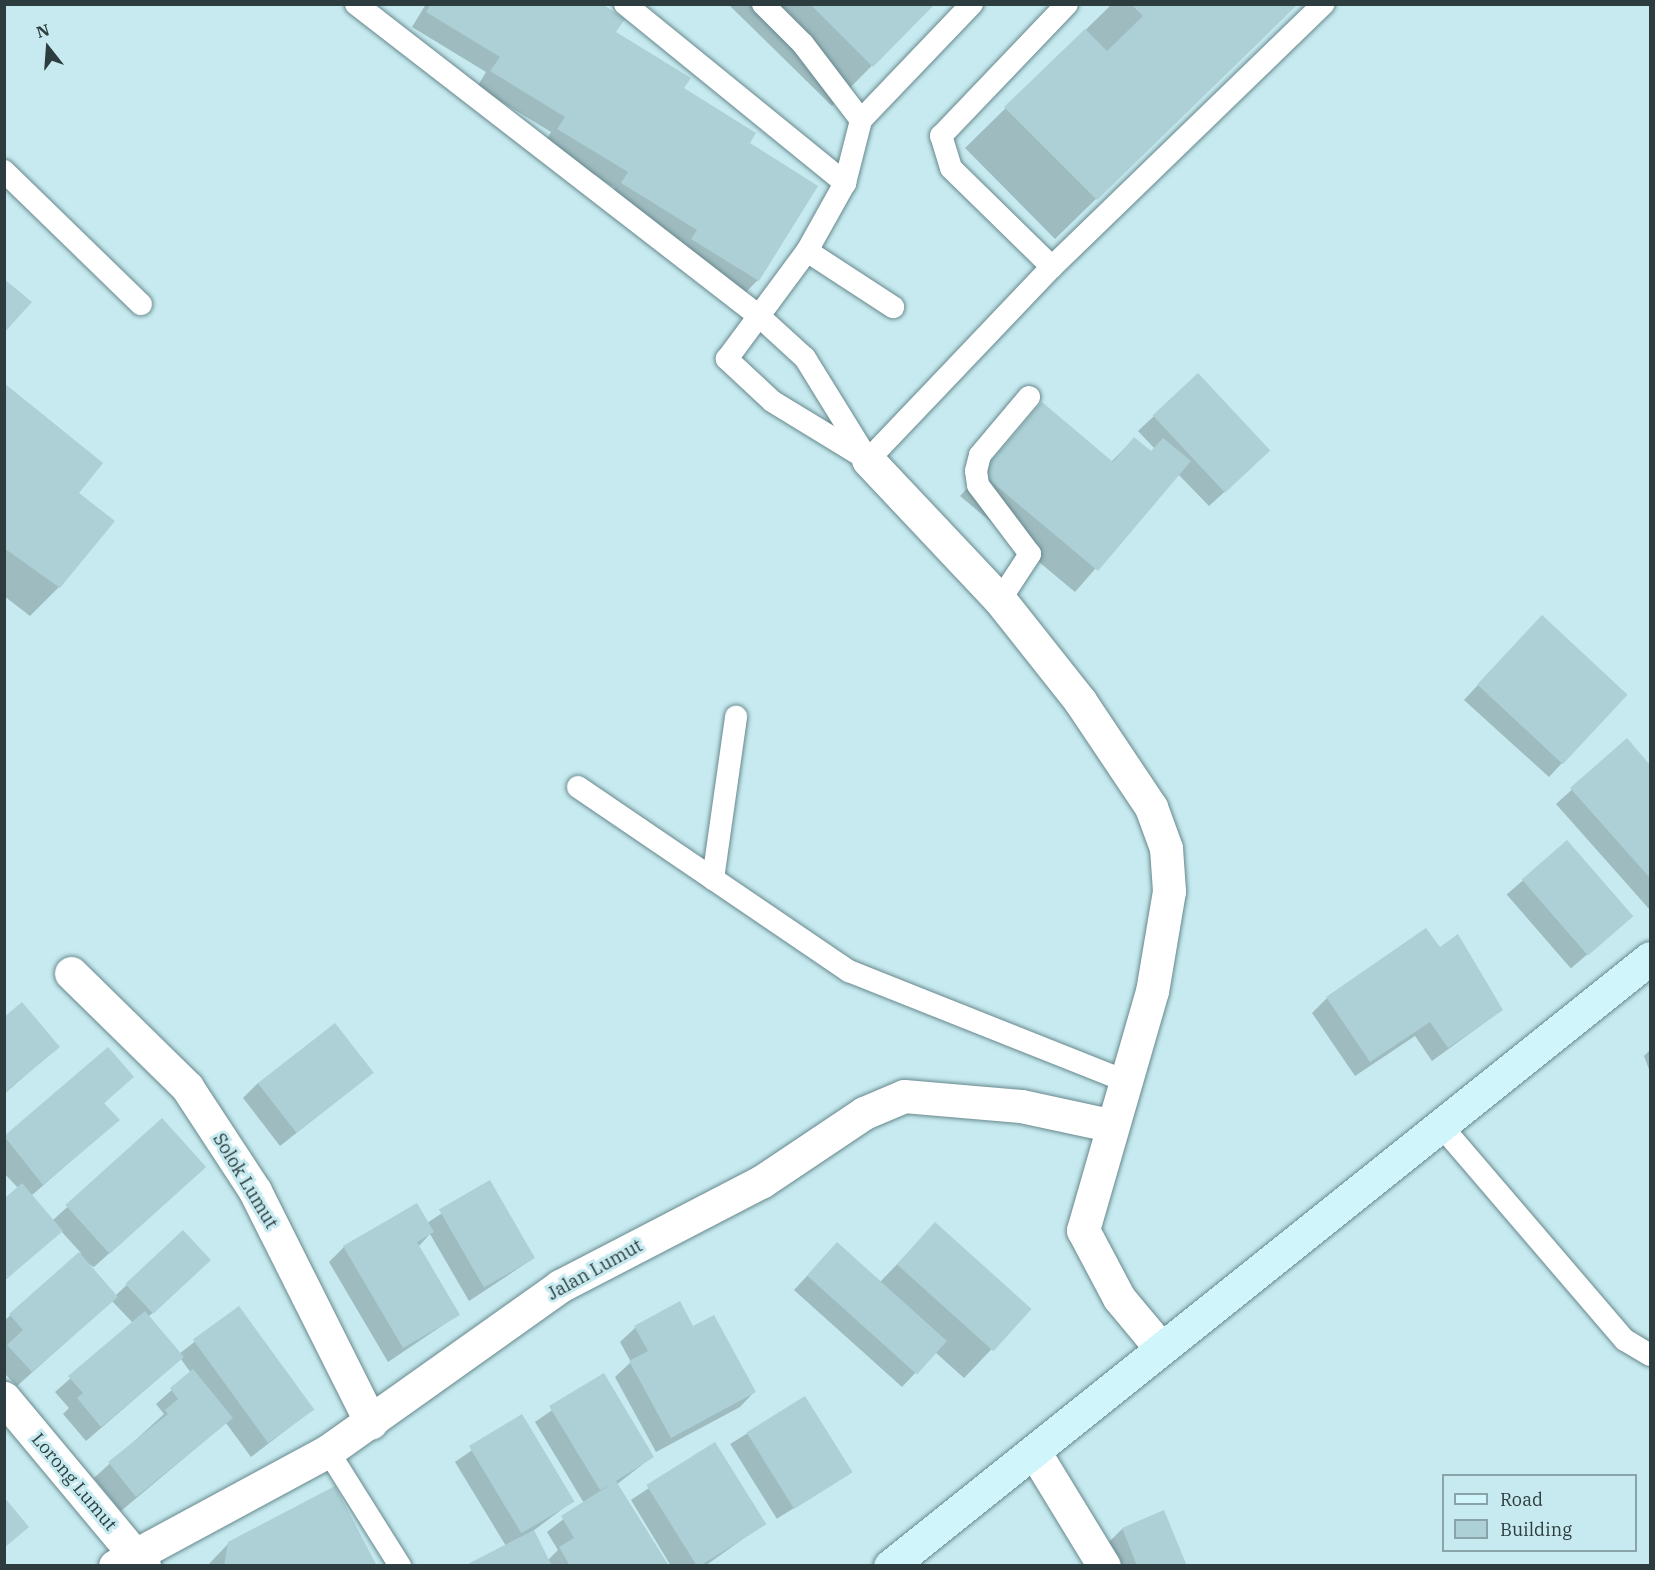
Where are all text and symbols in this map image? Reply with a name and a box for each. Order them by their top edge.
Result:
north arrow [18,18,78,78]
text: N [34,19,52,42]
street label: Solok Lumut [208,1129,282,1233]
street label: Jalan Lumut [544,1235,646,1305]
street label: Lorong Lumut [27,1429,121,1535]
legend [1442,1474,1637,1552]
text: Road [1500,1488,1543,1511]
text: Building [1500,1518,1572,1541]

